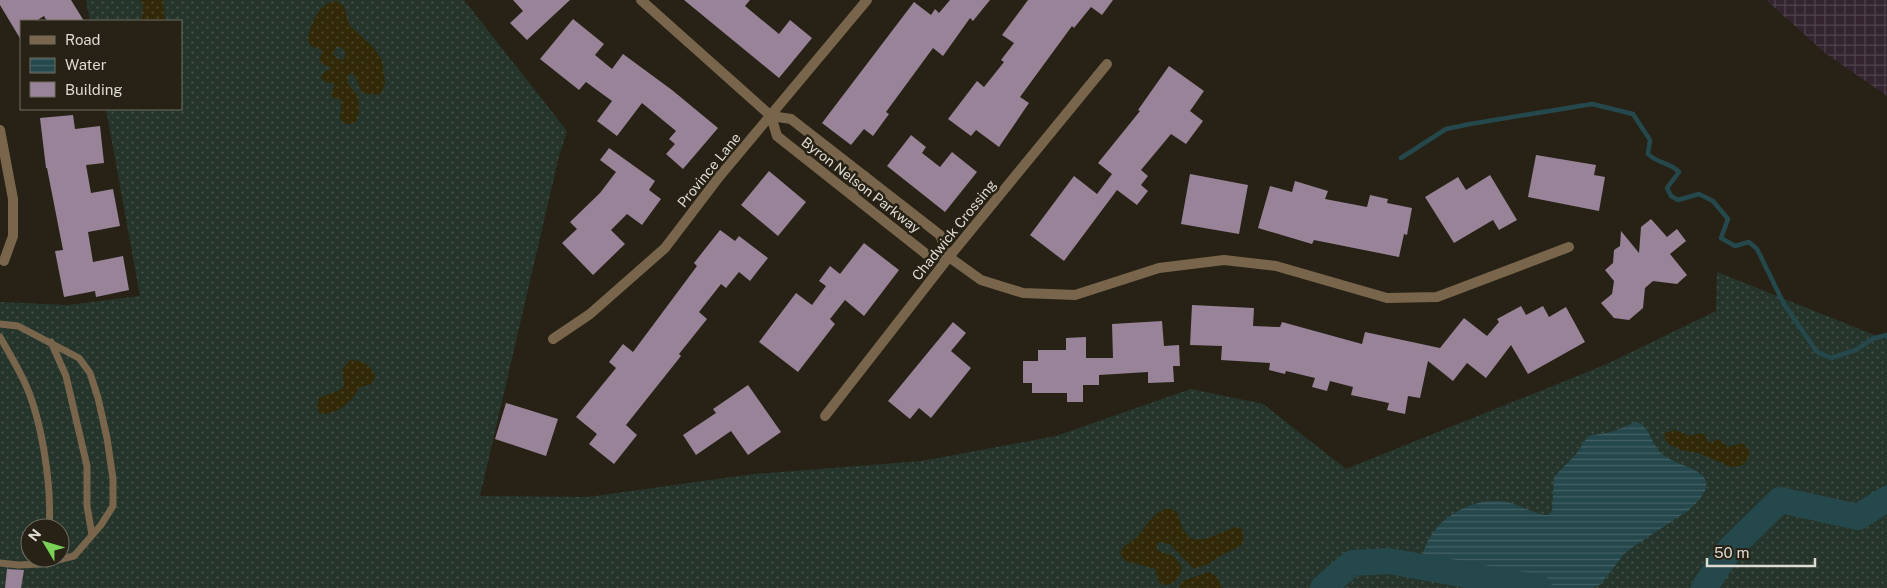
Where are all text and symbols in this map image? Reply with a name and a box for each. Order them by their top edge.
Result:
legend [20,20,182,110]
text: Road [65,31,101,48]
text: Water [65,56,107,73]
text: Building [65,81,123,98]
street label: Province Lane [674,129,744,210]
street label: Byron Nelson Parkway [798,134,924,237]
street label: Chadwick Crossing [909,176,1000,283]
north arrow [20,518,70,568]
text: N [25,526,44,544]
scale bar [1707,536,1814,568]
text: 50 m [1714,544,1749,561]

